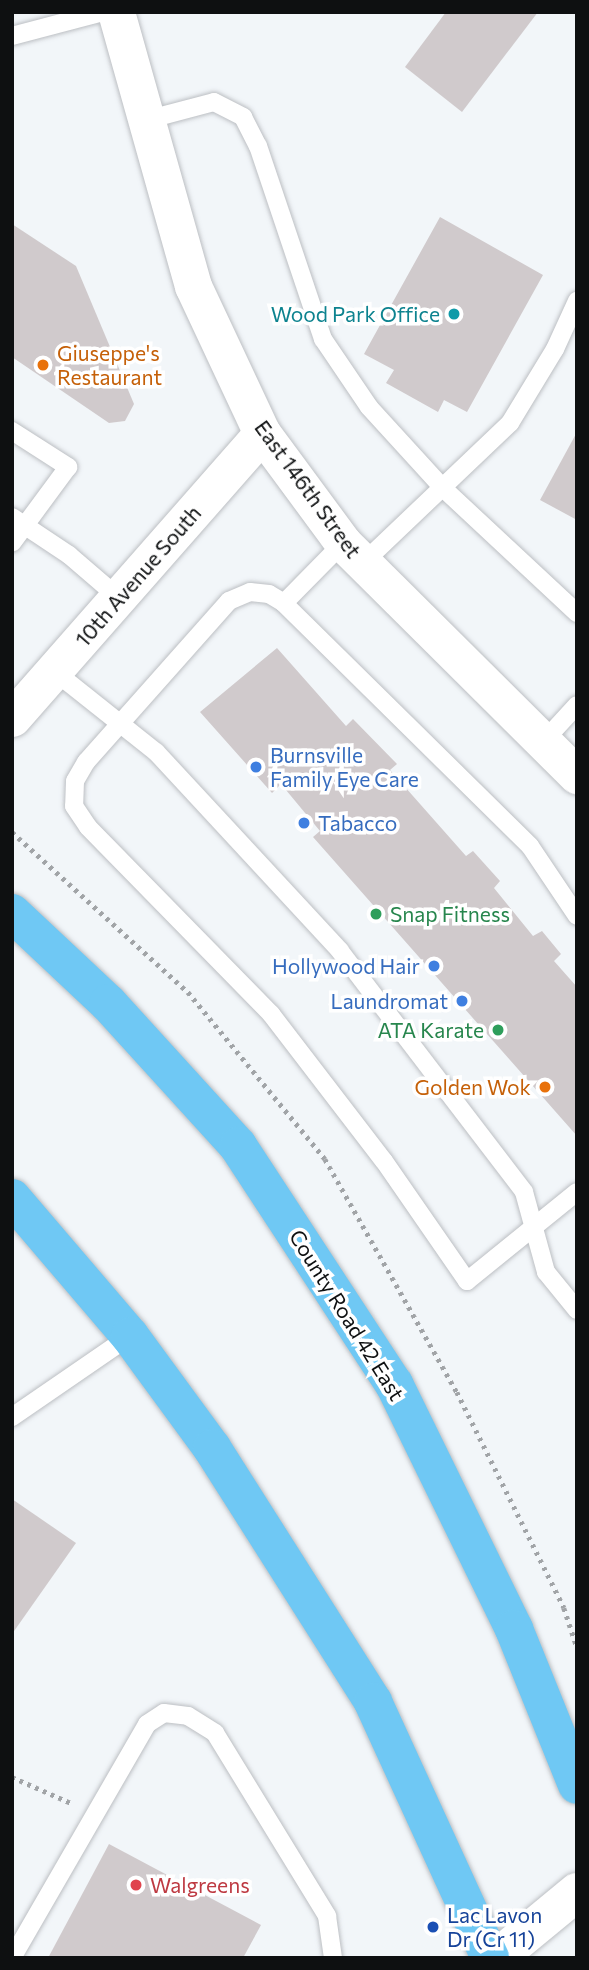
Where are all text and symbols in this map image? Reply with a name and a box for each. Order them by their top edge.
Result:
place label: Wood Park Office [271,301,440,327]
marker: Wood Park Office [446,306,462,322]
place label: Giuseppe's Restaurant [57,340,162,390]
marker: Giuseppe's Restaurant [35,357,51,373]
street label: East 146th Street [250,415,366,563]
street label: 10th Avenue South [70,500,206,652]
place label: Burnsville Family Eye Care [270,742,419,792]
marker: Burnsville Family Eye Care [248,759,264,775]
place label: Tabacco [318,810,397,836]
marker: Tabacco [296,815,312,831]
place label: Snap Fitness [390,901,510,927]
marker: Snap Fitness [368,906,384,922]
place label: Hollywood Hair [272,953,420,979]
marker: Hollywood Hair [426,958,442,974]
place label: Laundromat [331,988,448,1014]
marker: Laundromat [454,993,470,1009]
place label: ATA Karate [377,1017,484,1043]
marker: ATA Karate [490,1022,506,1038]
place label: Golden Wok [415,1074,531,1100]
marker: Golden Wok [537,1079,553,1095]
street label: County Road 42 East [284,1225,410,1405]
place label: Walgreens [150,1872,250,1898]
marker: Walgreens [128,1877,144,1893]
place label: Lac Lavon Dr (Cr 11) [447,1902,542,1952]
marker: Lac Lavon Dr (Cr 11) [425,1919,441,1935]

